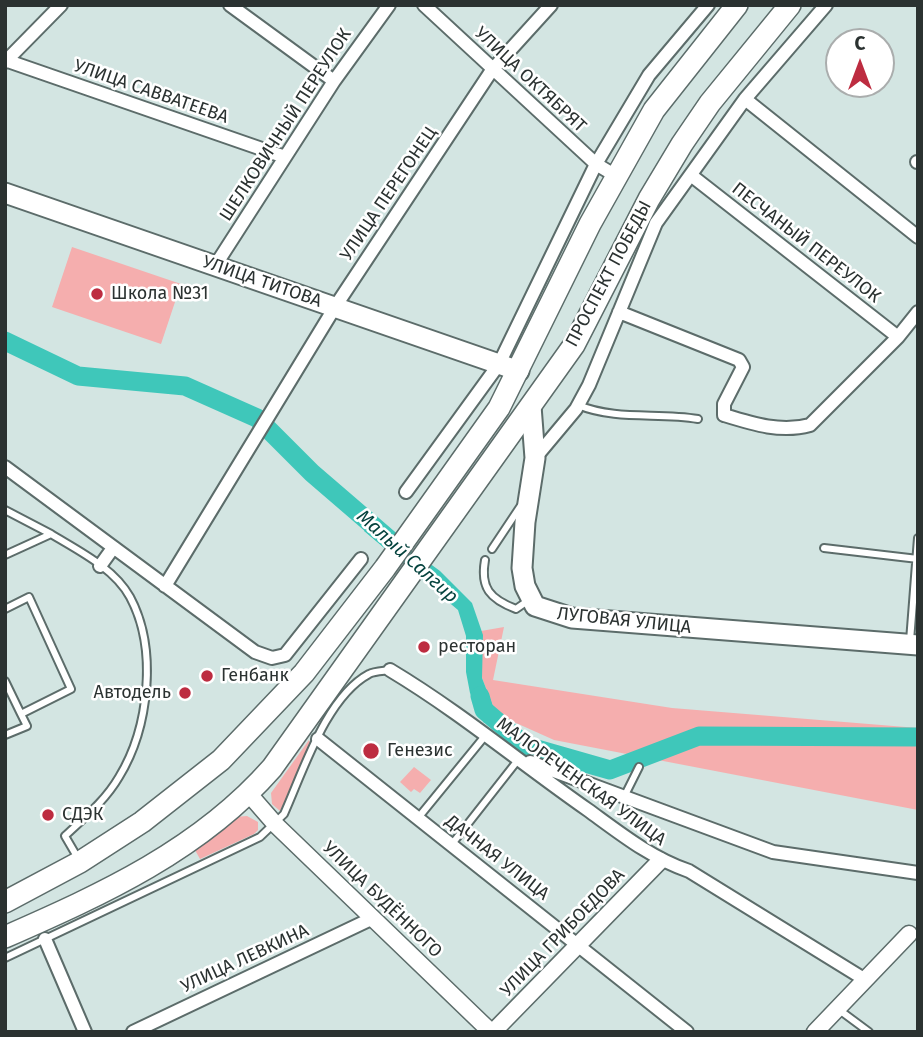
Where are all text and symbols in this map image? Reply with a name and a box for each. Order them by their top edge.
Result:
street label: УЛИЦА ОКТЯБРЯТ [470,23,590,137]
street label: ШЕЛКОВИЧНЫЙ ПЕРЕУЛОК [216,25,356,225]
north arrow [825,28,895,98]
text: С [855,32,865,55]
street label: УЛИЦА САВВАТЕЕВА [71,55,231,129]
street label: УЛИЦА ПЕРЕГОНЕЦ [336,123,442,265]
street label: ПЕСЧАНЫЙ ПЕРЕУЛОК [727,178,885,308]
street label: ПРОСПЕКТ ПОБЕДЫ [561,197,657,351]
street label: УЛИЦА ТИТОВА [200,252,324,312]
place label: Школа №31 [111,283,209,305]
marker: Школа №31 [89,286,105,302]
water label: Малый Салгир [352,506,462,608]
street label: ЛУГОВАЯ УЛИЦА [556,603,692,639]
place label: ресторан [438,636,516,658]
marker: ресторан [416,639,432,655]
place label: Генбанк [221,665,289,687]
marker: Генбанк [199,668,215,684]
place label: Автодель [94,682,171,704]
marker: Автодель [177,685,193,701]
street label: МАЛОРЕЧЕНСКАЯ УЛИЦА [492,713,670,851]
place label: Генезис [387,740,453,762]
marker: Генезис [361,741,381,761]
place label: СДЭК [62,804,103,826]
marker: СДЭК [40,807,56,823]
street label: ДАЧНАЯ УЛИЦА [441,811,553,905]
street label: УЛИЦА БУДЁННОГО [318,837,446,963]
street label: УЛИЦА ГРИБОЕДОВА [496,864,630,1002]
street label: УЛИЦА ЛЕВКИНА [178,920,312,998]

